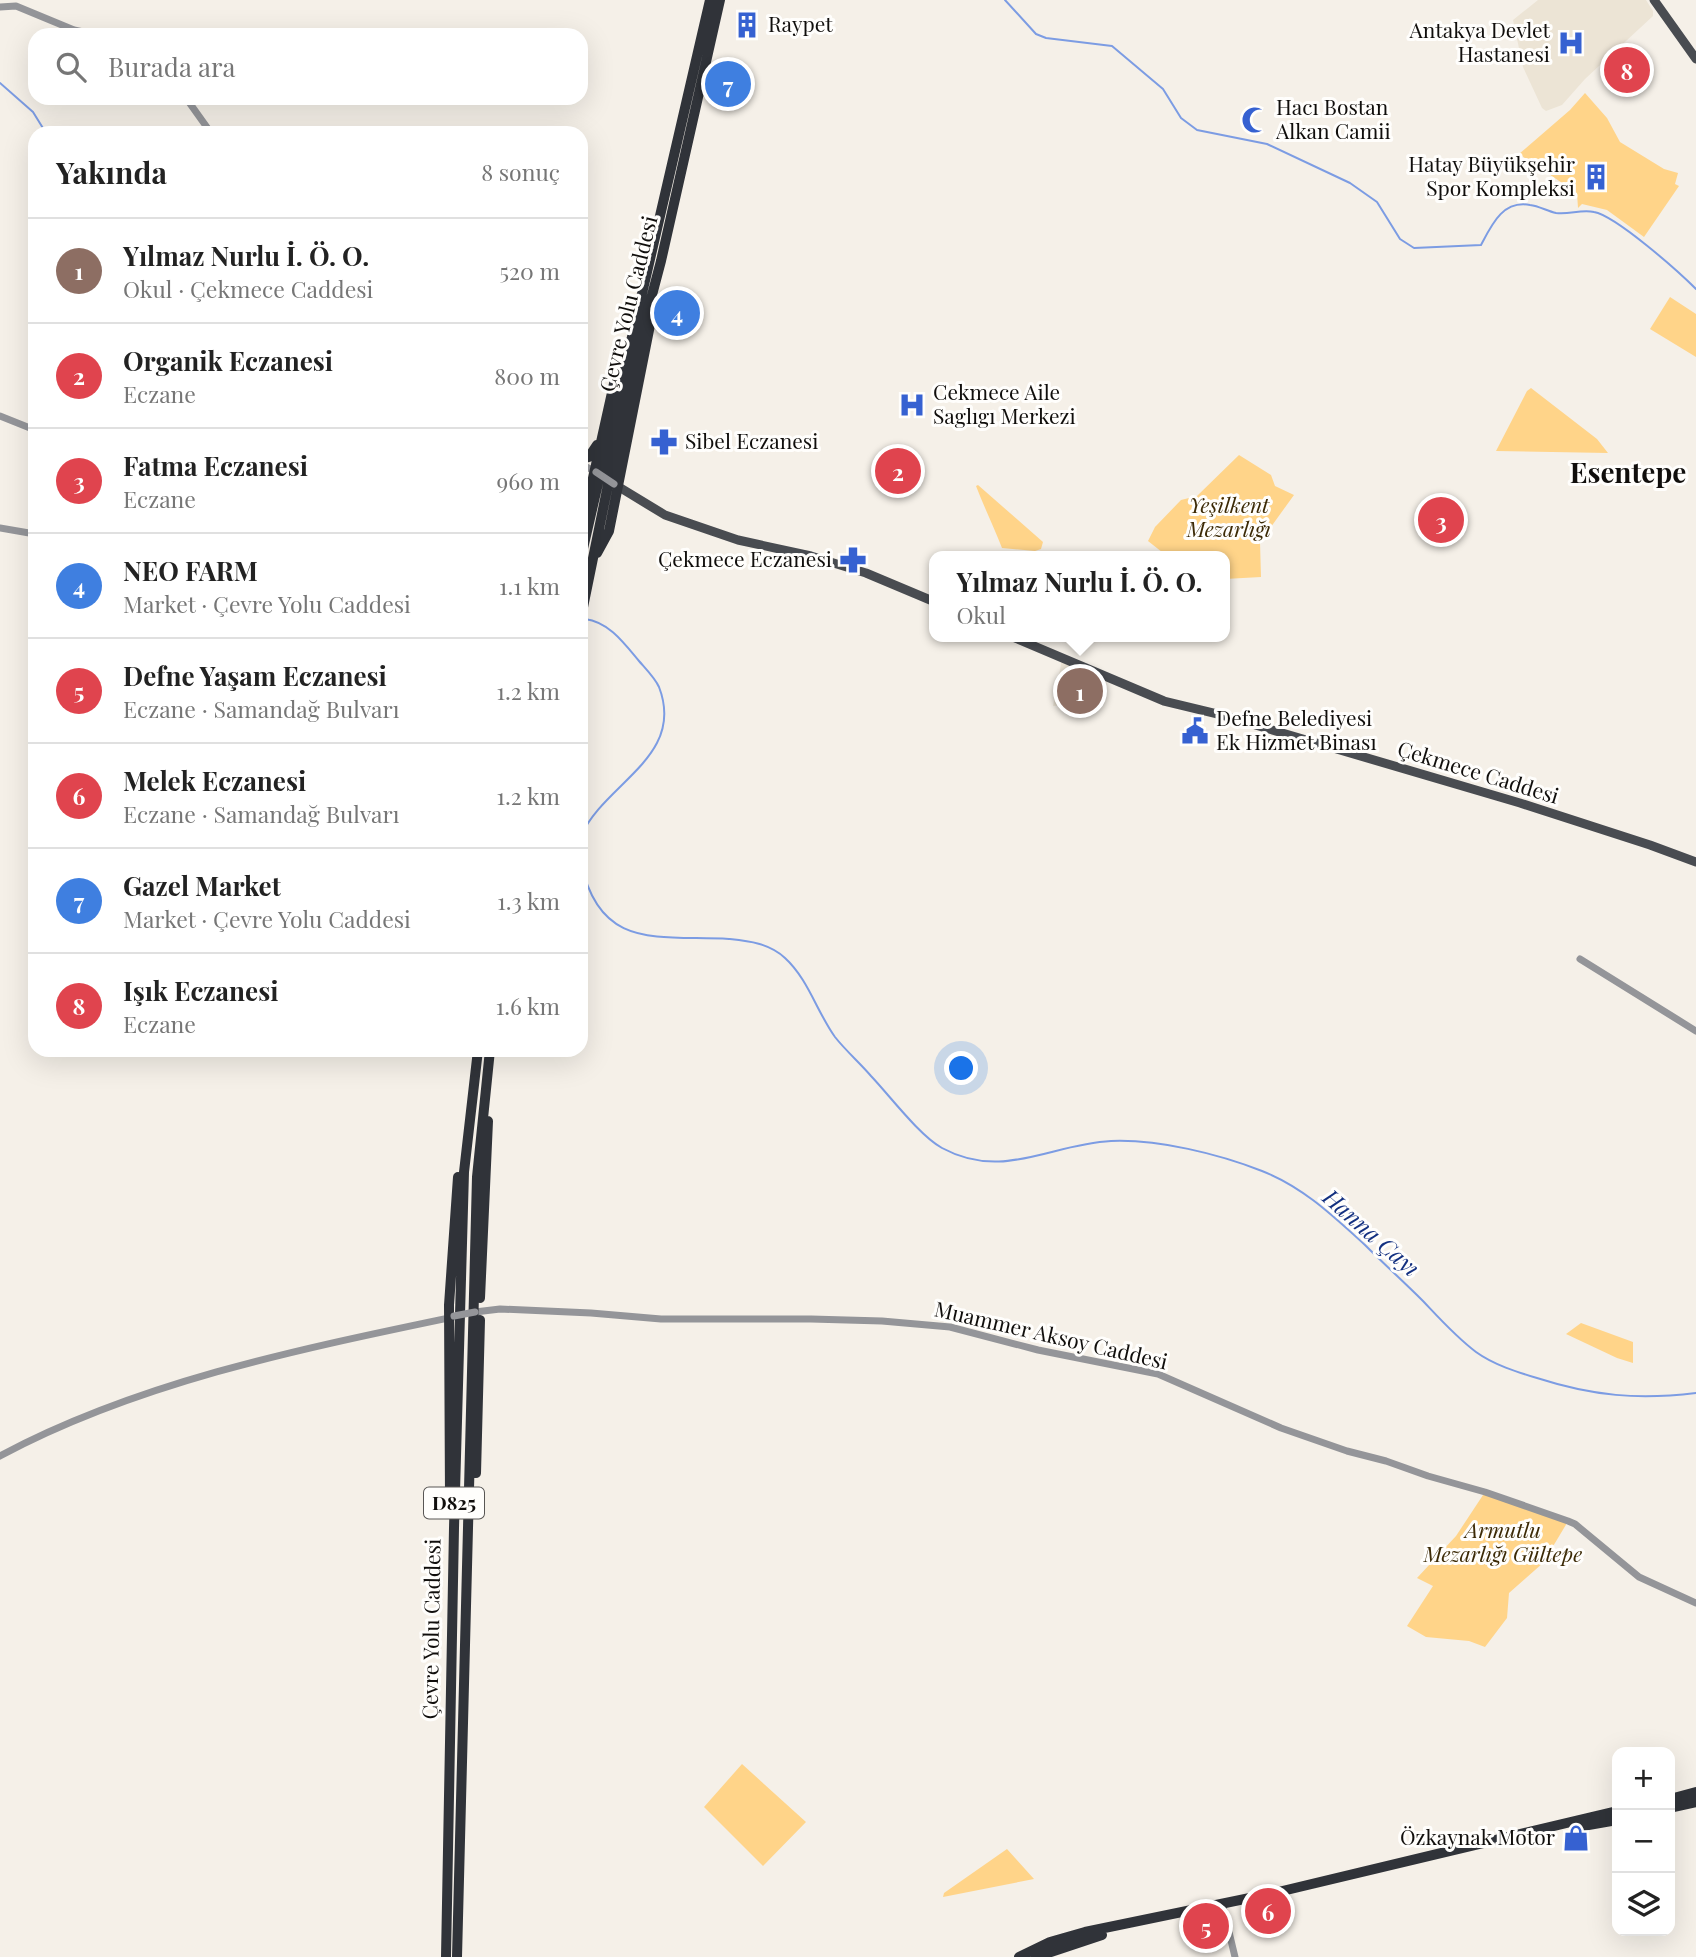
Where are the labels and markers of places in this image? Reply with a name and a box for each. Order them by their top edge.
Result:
place label: Raypet [768,9,833,37]
building icon: Raypet [732,10,762,40]
place label: Antakya Devlet Hastanesi [1409,15,1551,67]
hospital icon: Antakya Devlet Hastanesi [1556,28,1586,58]
pin: 8 [1604,44,1650,96]
pin: 7 [705,58,751,110]
place label: Hacı Bostan Alkan Camii [1275,92,1391,144]
mosque icon: Hacı Bostan Alkan Camii [1240,105,1270,135]
place label: Hatay Büyükşehir Spor Kompleksi [1408,149,1576,201]
building icon: Hatay Büyükşehir Spor Kompleksi [1581,162,1611,192]
pin: 4 [654,287,700,339]
place label: Cekmece Aile Saglıgı Merkezi [933,377,1076,429]
hospital icon: Cekmece Aile Saglıgı Merkezi [897,390,927,420]
place label: Sibel Eczanesi [685,426,818,454]
pharmacy icon: Sibel Eczanesi [649,427,679,457]
pin: 2 [875,445,921,497]
pin: 3 [1418,494,1464,546]
place label: Çekmece Eczanesi [658,544,832,572]
pharmacy icon: Çekmece Eczanesi [838,545,868,575]
pin: 1 [1057,665,1103,717]
place label: Defne Belediyesi Ek Hizmet Binası [1216,703,1377,755]
public building icon: Defne Belediyesi Ek Hizmet Binası [1180,716,1210,746]
place label: Özkaynak Motor [1400,1822,1556,1850]
shop icon: Özkaynak Motor [1561,1823,1591,1853]
pin: 6 [1245,1885,1291,1937]
pin: 5 [1183,1900,1229,1952]

